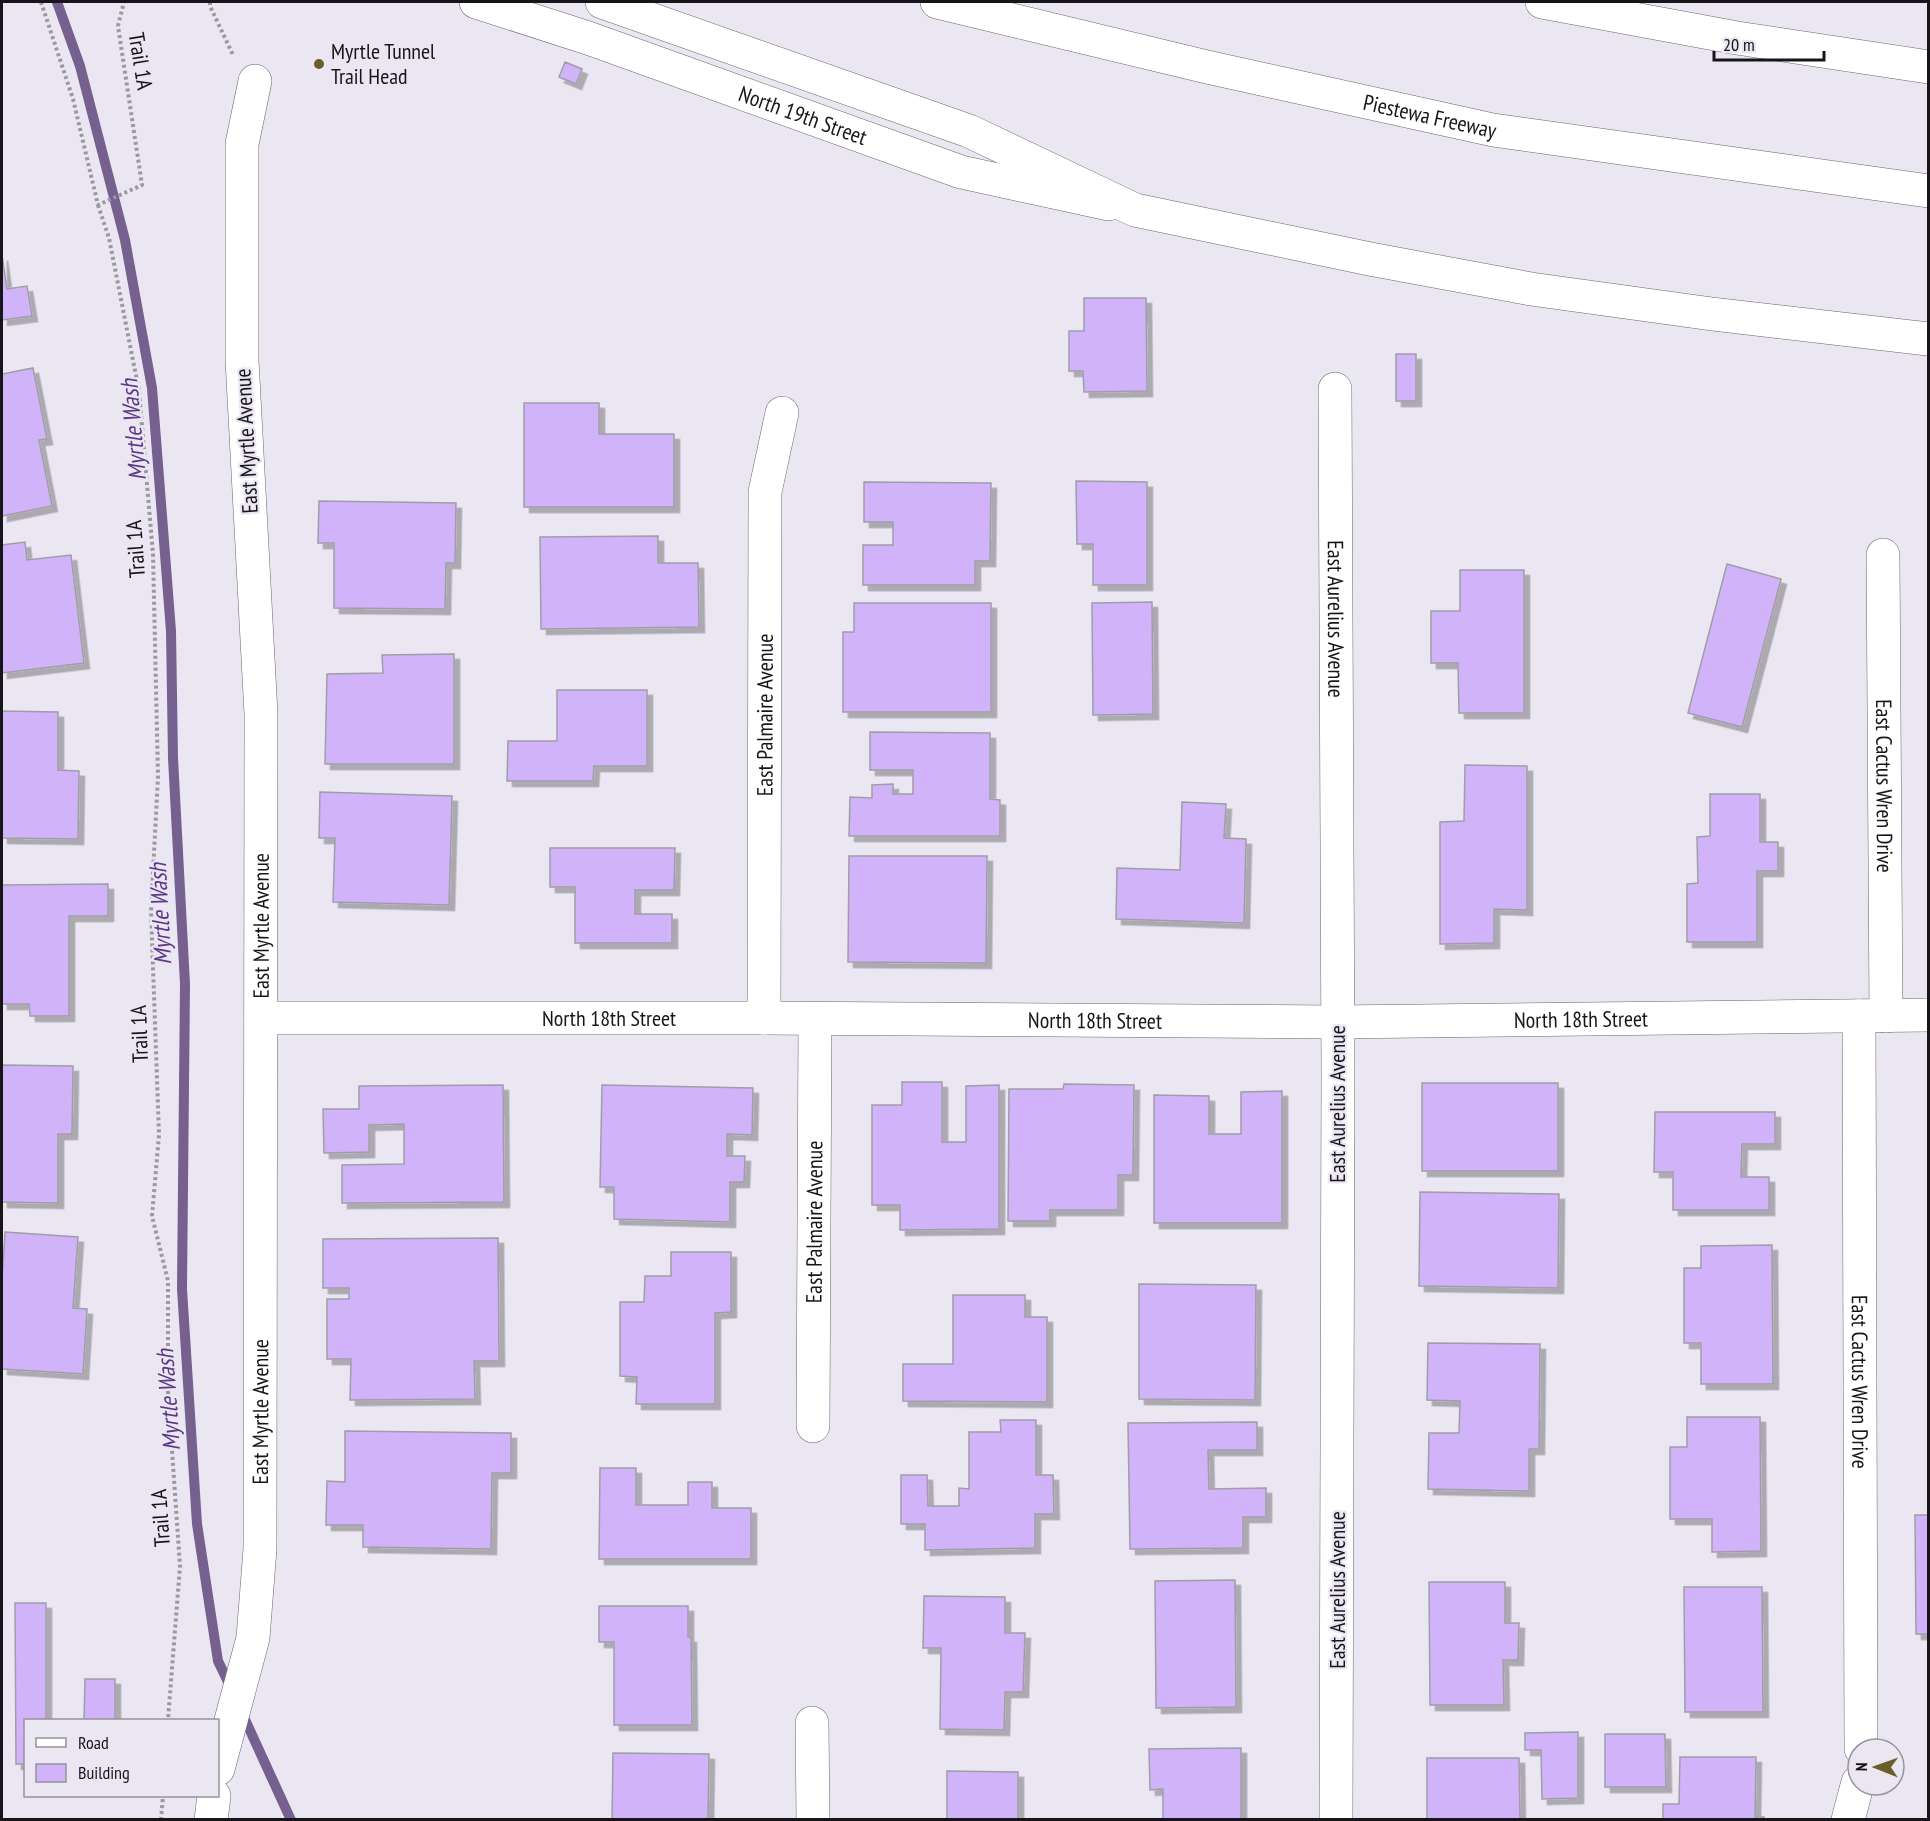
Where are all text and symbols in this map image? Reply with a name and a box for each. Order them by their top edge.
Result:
scale bar [1714,24,1824,62]
street label: Trail 1A [123,30,159,92]
text: 20 m [1723,33,1755,56]
place label: Myrtle Tunnel Trail Head [331,37,436,90]
marker: Myrtle Tunnel Trail Head [312,57,326,71]
street label: North 19th Street [735,79,871,151]
street label: Piestewa Freeway [1361,88,1500,145]
street label: East Myrtle Avenue [228,368,264,514]
water label: Myrtle Wash [113,376,153,482]
street label: Trail 1A [119,519,151,579]
street label: East Aurelius Avenue [1322,540,1350,698]
street label: East Palmaire Avenue [750,634,779,796]
street label: East Cactus Wren Drive [1870,699,1899,873]
street label: East Myrtle Avenue [247,853,275,999]
water label: Myrtle Wash [142,861,178,966]
street label: Trail 1A [124,1004,154,1063]
street label: North 18th Street [542,1004,676,1032]
street label: North 18th Street [1514,1004,1648,1034]
street label: North 18th Street [1028,1006,1162,1035]
street label: East Aurelius Avenue [1323,1025,1351,1183]
street label: East Palmaire Avenue [800,1141,828,1303]
street label: East Cactus Wren Drive [1846,1295,1874,1469]
street label: East Myrtle Avenue [246,1339,274,1485]
water label: Myrtle Wash [149,1347,187,1452]
street label: Trail 1A [144,1488,176,1548]
street label: East Aurelius Avenue [1323,1511,1351,1669]
legend [24,1719,219,1797]
text: Road [78,1731,109,1754]
north arrow [1846,1737,1906,1797]
text: Building [78,1761,130,1784]
text: N [1851,1762,1871,1771]

